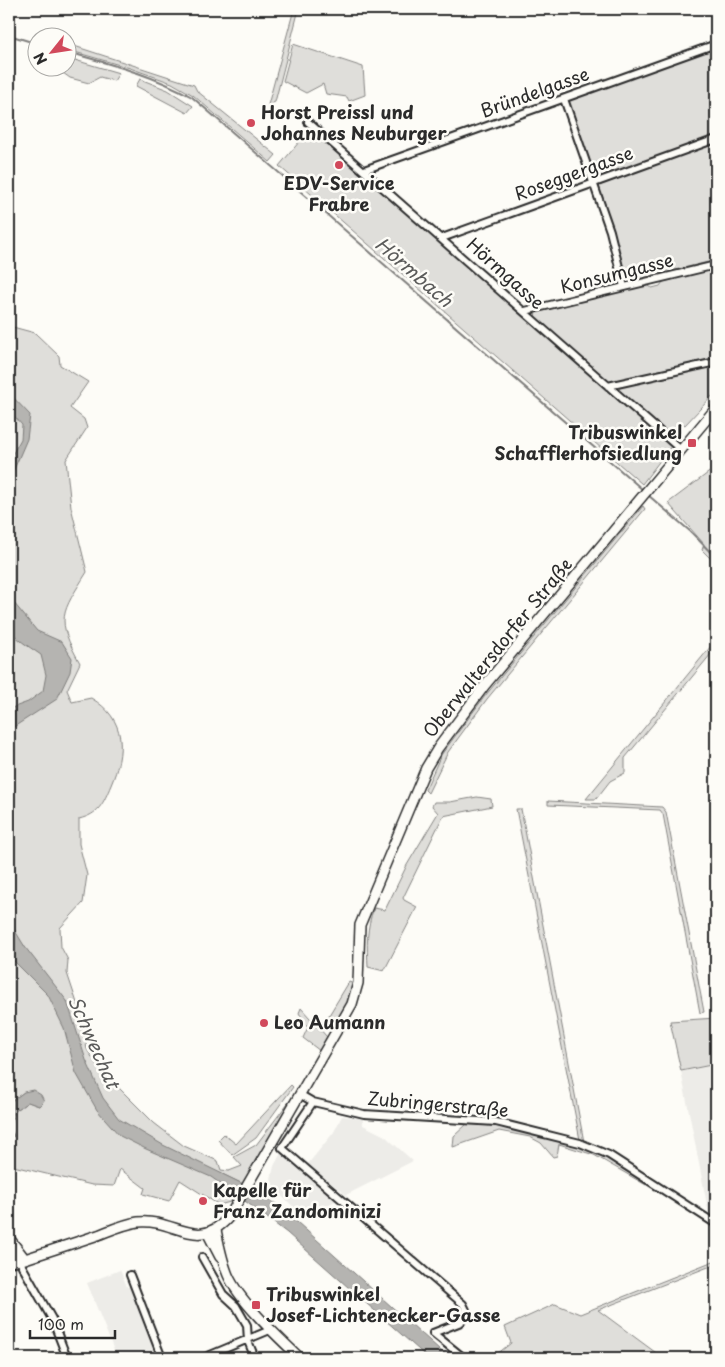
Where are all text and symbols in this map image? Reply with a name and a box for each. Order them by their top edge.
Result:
north arrow [28,28,78,78]
text: N [28,49,52,69]
street label: Bründelgasse [476,59,593,124]
place label: Horst Preissl und Johannes Neuburger [261,98,447,146]
marker: Horst Preissl und Johannes Neuburger [245,117,257,129]
street label: Roseggergasse [510,139,637,207]
marker: EDV-Service Frabre [333,159,345,171]
place label: EDV-Service Frabre [284,169,395,217]
water label: Hörmbach [370,230,460,313]
street label: Hörmgasse [461,231,551,315]
street label: Konsumgasse [557,245,676,300]
place label: Tribuswinkel Schafflerhofsiedlung [494,418,682,466]
marker: Tribuswinkel Schafflerhofsiedlung [686,437,698,449]
street label: Oberwaltersdorfer Straße [416,551,578,743]
water label: Schwechat [62,991,129,1094]
place label: Leo Aumann [274,1008,386,1035]
marker: Leo Aumann [258,1017,270,1029]
street label: Zubringerstraße [366,1084,510,1123]
place label: Kapelle für Franz Zandominizi [213,1176,381,1224]
marker: Kapelle für Franz Zandominizi [197,1195,209,1207]
place label: Tribuswinkel Josef-Lichtenecker-Gasse [266,1280,501,1328]
marker: Tribuswinkel Josef-Lichtenecker-Gasse [250,1299,262,1311]
scale bar [30,1307,115,1339]
text: 100 m [38,1312,84,1335]

